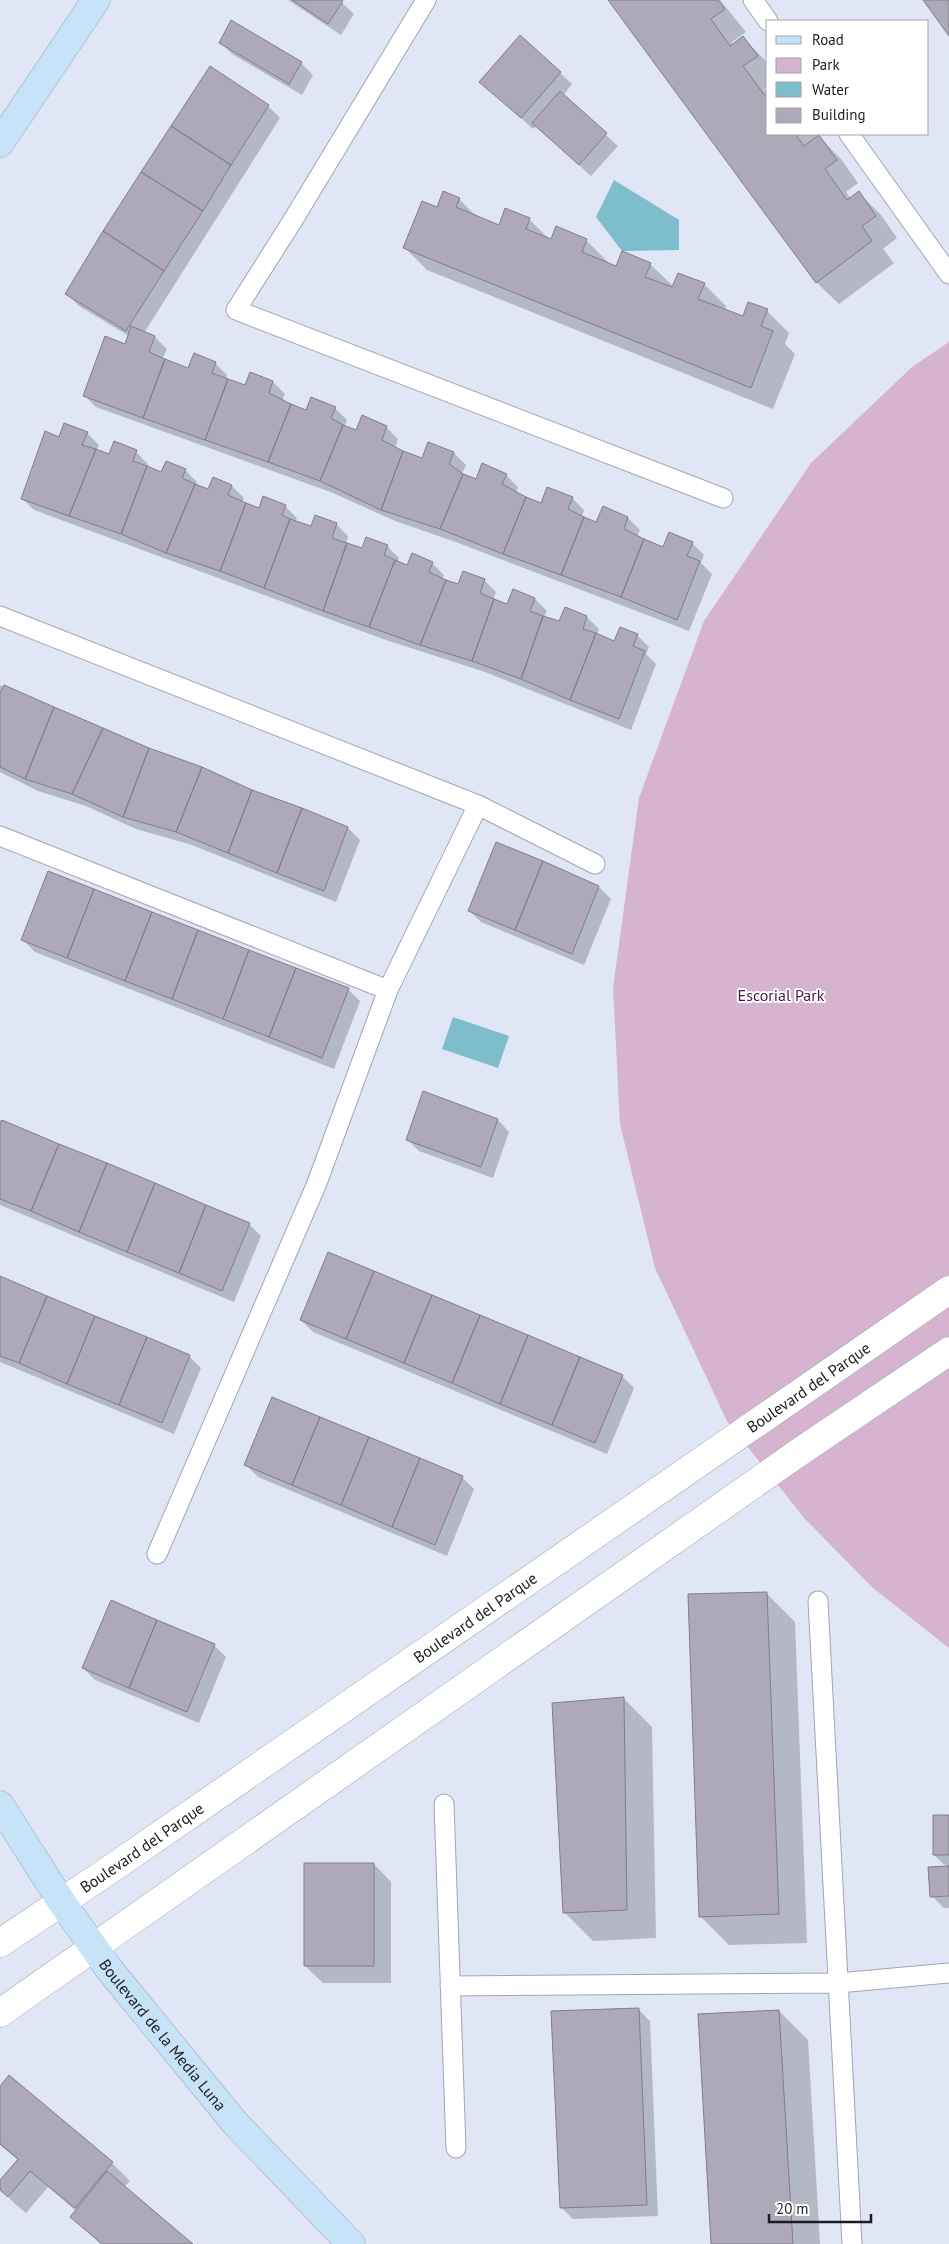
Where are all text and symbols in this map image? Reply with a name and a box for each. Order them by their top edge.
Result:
legend [766,20,929,135]
text: Road [812,30,844,49]
text: Park [812,55,840,74]
text: Water [812,80,849,99]
text: Building [812,105,866,124]
park label: Escorial Park [738,985,825,1005]
street label: Boulevard del Parque [743,1337,874,1437]
street label: Boulevard del Parque [409,1568,541,1667]
street label: Boulevard del Parque [76,1798,208,1897]
street label: Boulevard de la Media Luna [95,1955,231,2115]
scale bar [769,2192,872,2224]
text: 20 m [776,2199,809,2218]

